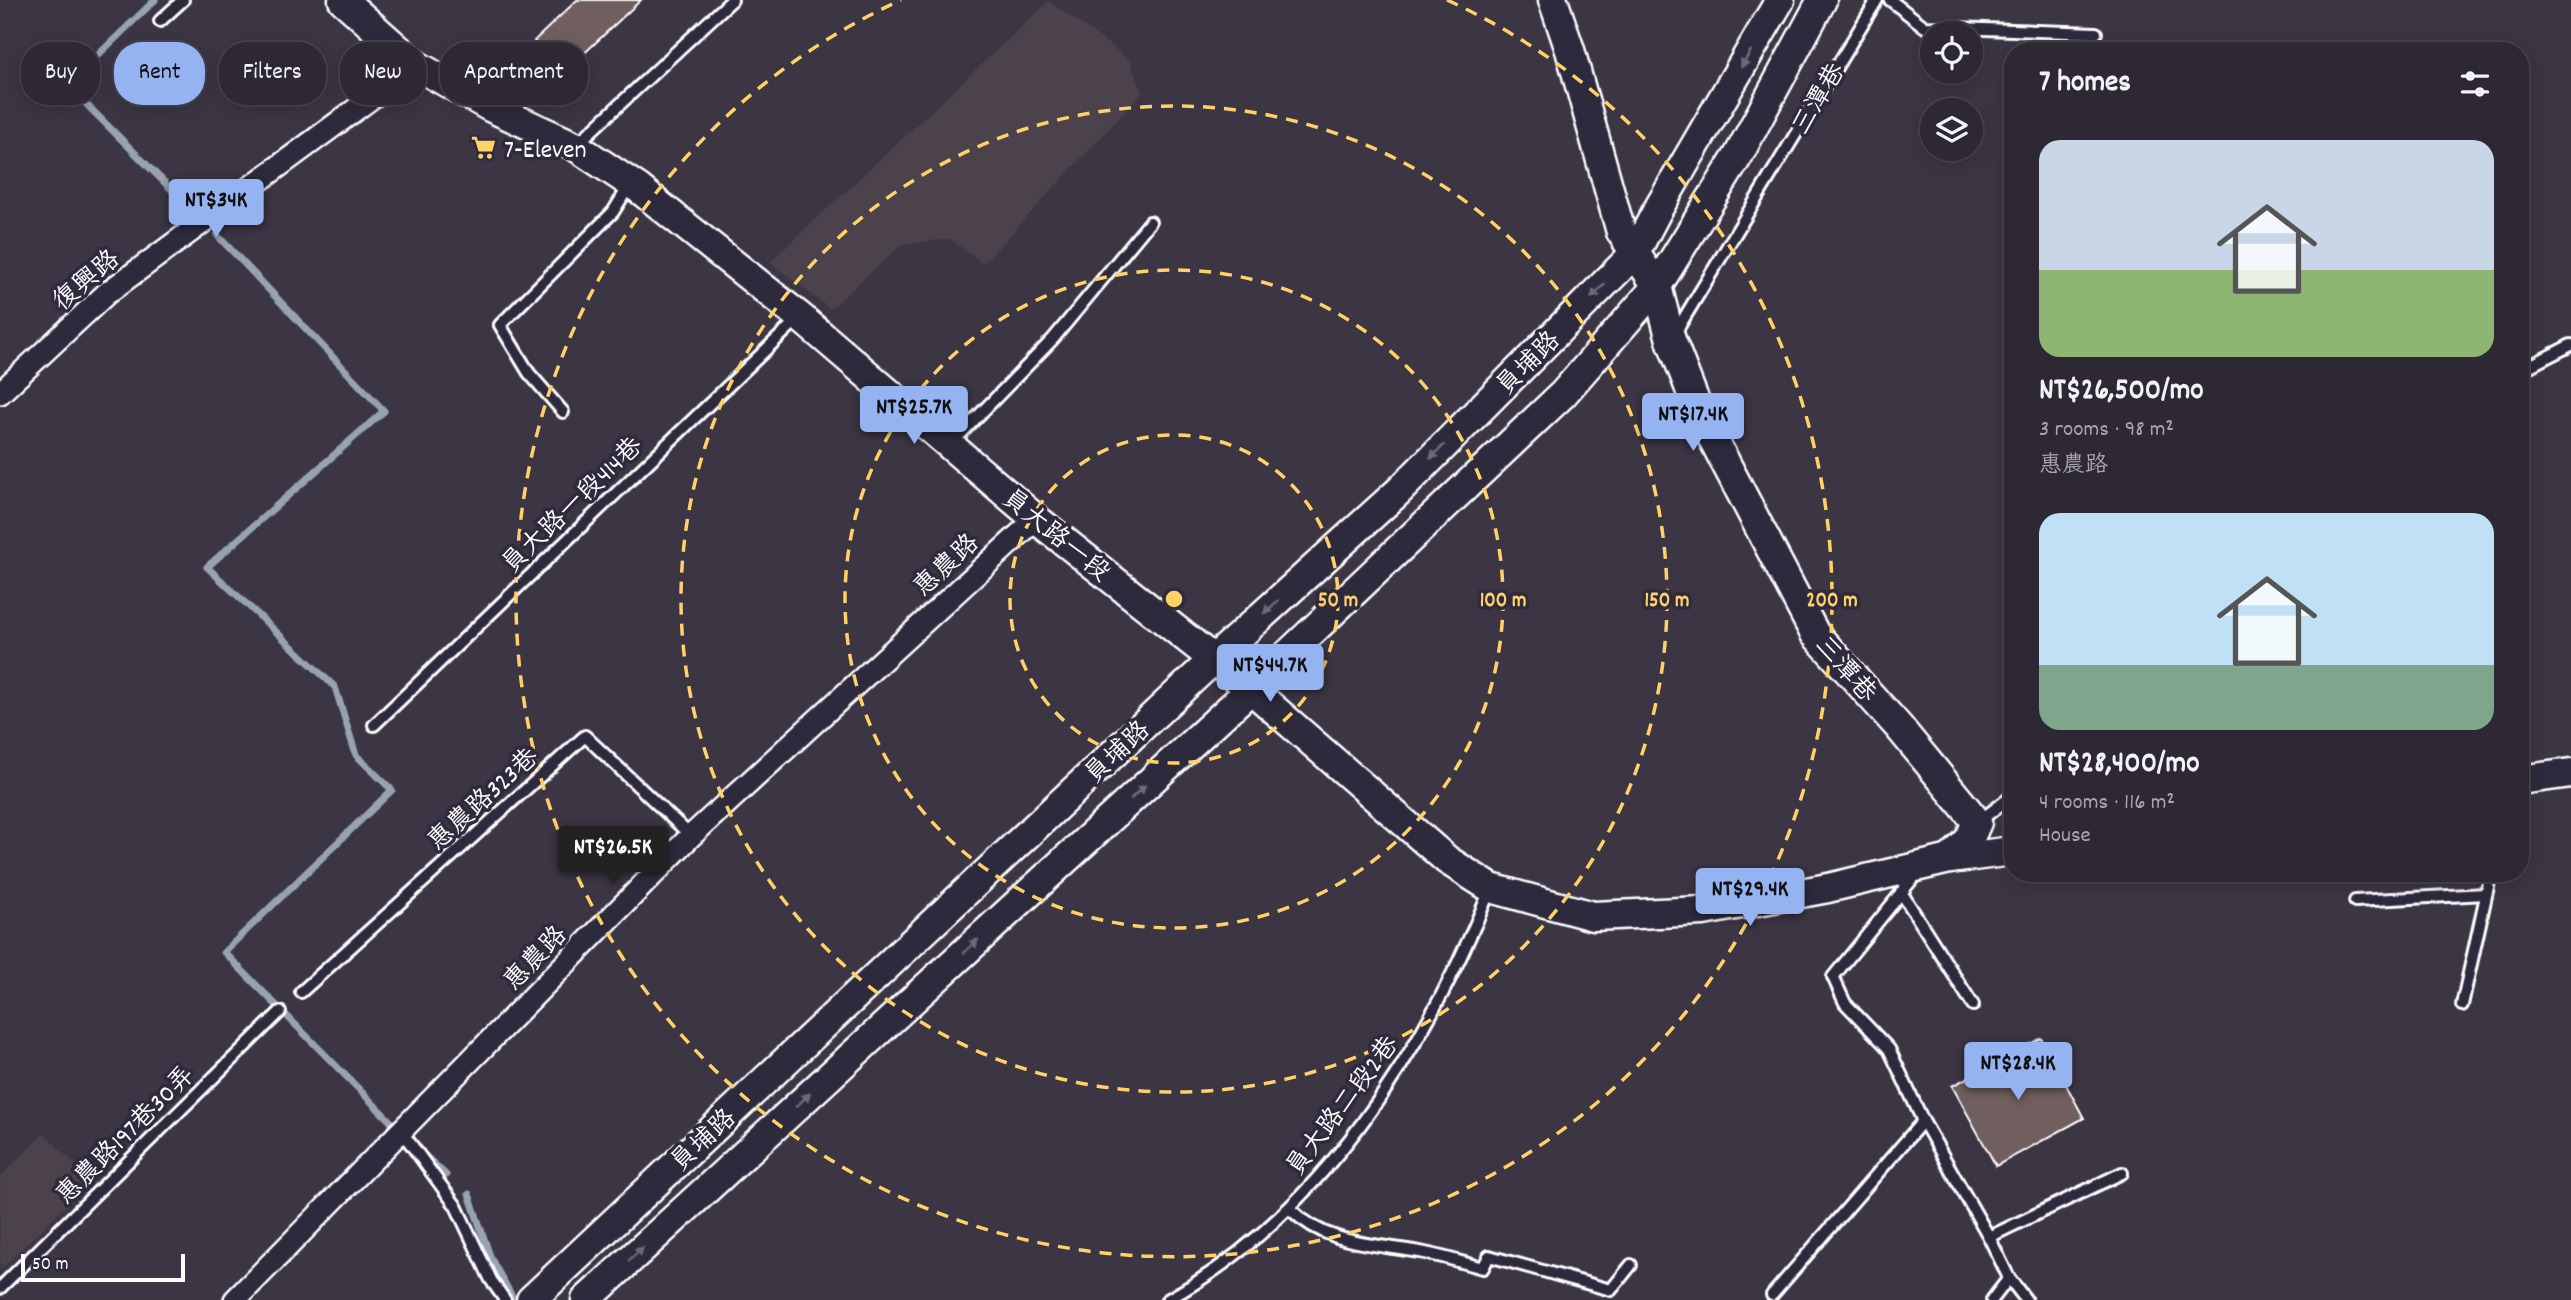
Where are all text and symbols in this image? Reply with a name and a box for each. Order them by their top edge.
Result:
map controls [1920,21,1983,161]
button: locate [1920,21,1983,84]
chip: Buy [21,42,100,105]
chip: Rent [114,42,205,105]
chip: Filters [219,42,326,105]
chip: New [340,42,426,105]
chip: Apartment [440,42,588,105]
one-way arrow [1740,49,1752,69]
street label: 三潭巷 [1784,57,1856,143]
text: 7 homes [2039,63,2131,106]
icon: filters [2456,65,2494,103]
button: layers [1920,98,1983,161]
place label: 7-Eleven [504,133,587,170]
supermarket icon: 7-Eleven [470,134,498,162]
pin: NT$34K [159,180,273,239]
text: NT$34K [185,185,247,218]
icon: home [2204,186,2330,312]
street label: 復興路 [45,242,129,321]
one-way arrow [1590,282,1607,298]
street label: 員埔路 [1489,324,1570,405]
text: NT$26,500/mo [2039,371,2204,414]
pin: NT$25.7K [842,386,986,446]
text: NT$25.7K [876,392,952,425]
pin: NT$17.4K [1621,393,1765,453]
text: NT$17.4K [1658,399,1728,432]
text: 3 rooms · 98 m² [2039,414,2174,447]
street label: 員大路一段414巷 [495,430,652,583]
one-way arrow [1430,443,1446,460]
text: 惠農路 [2039,450,2108,483]
street label: 員大路一段 [993,481,1117,592]
street label: 惠農路 [906,526,989,607]
icon: home [2204,558,2330,684]
centre of rings [1162,587,1186,611]
text: 50 m [1318,587,1358,617]
text: 100 m [1480,587,1526,617]
text: 150 m [1644,587,1690,617]
text: 200 m [1806,587,1858,617]
one-way arrow [1262,599,1280,615]
street label: 三潭巷 [1805,629,1884,712]
pin: NT$44.7K [1198,644,1342,704]
text: NT$44.7K [1233,650,1307,683]
street label: 員埔路 [1077,713,1160,794]
street label: 惠農路323巷 [421,741,548,861]
text: NT$28,400/mo [2039,744,2200,787]
one-way arrow [1129,784,1147,800]
text: 4 rooms · 116 m² [2039,787,2175,820]
text: House [2039,820,2091,853]
pin: NT$26.5K [541,826,685,886]
text: NT$26.5K [574,832,652,865]
pin: NT$29.4K [1678,869,1822,928]
text: NT$29.4K [1712,874,1788,907]
street label: 惠農路 [496,919,577,1000]
one-way arrow [962,938,980,954]
street label: 員大路二段2巷 [1279,1029,1409,1185]
pin: NT$28.4K [1946,1042,2090,1102]
text: NT$28.4K [1980,1048,2056,1081]
street label: 惠農路197巷30弄 [49,1059,204,1214]
one-way arrow [794,1092,812,1108]
street label: 員埔路 [663,1101,746,1182]
one-way arrow [627,1246,645,1262]
scale bar [21,1251,186,1283]
text: 50 m [32,1252,69,1279]

